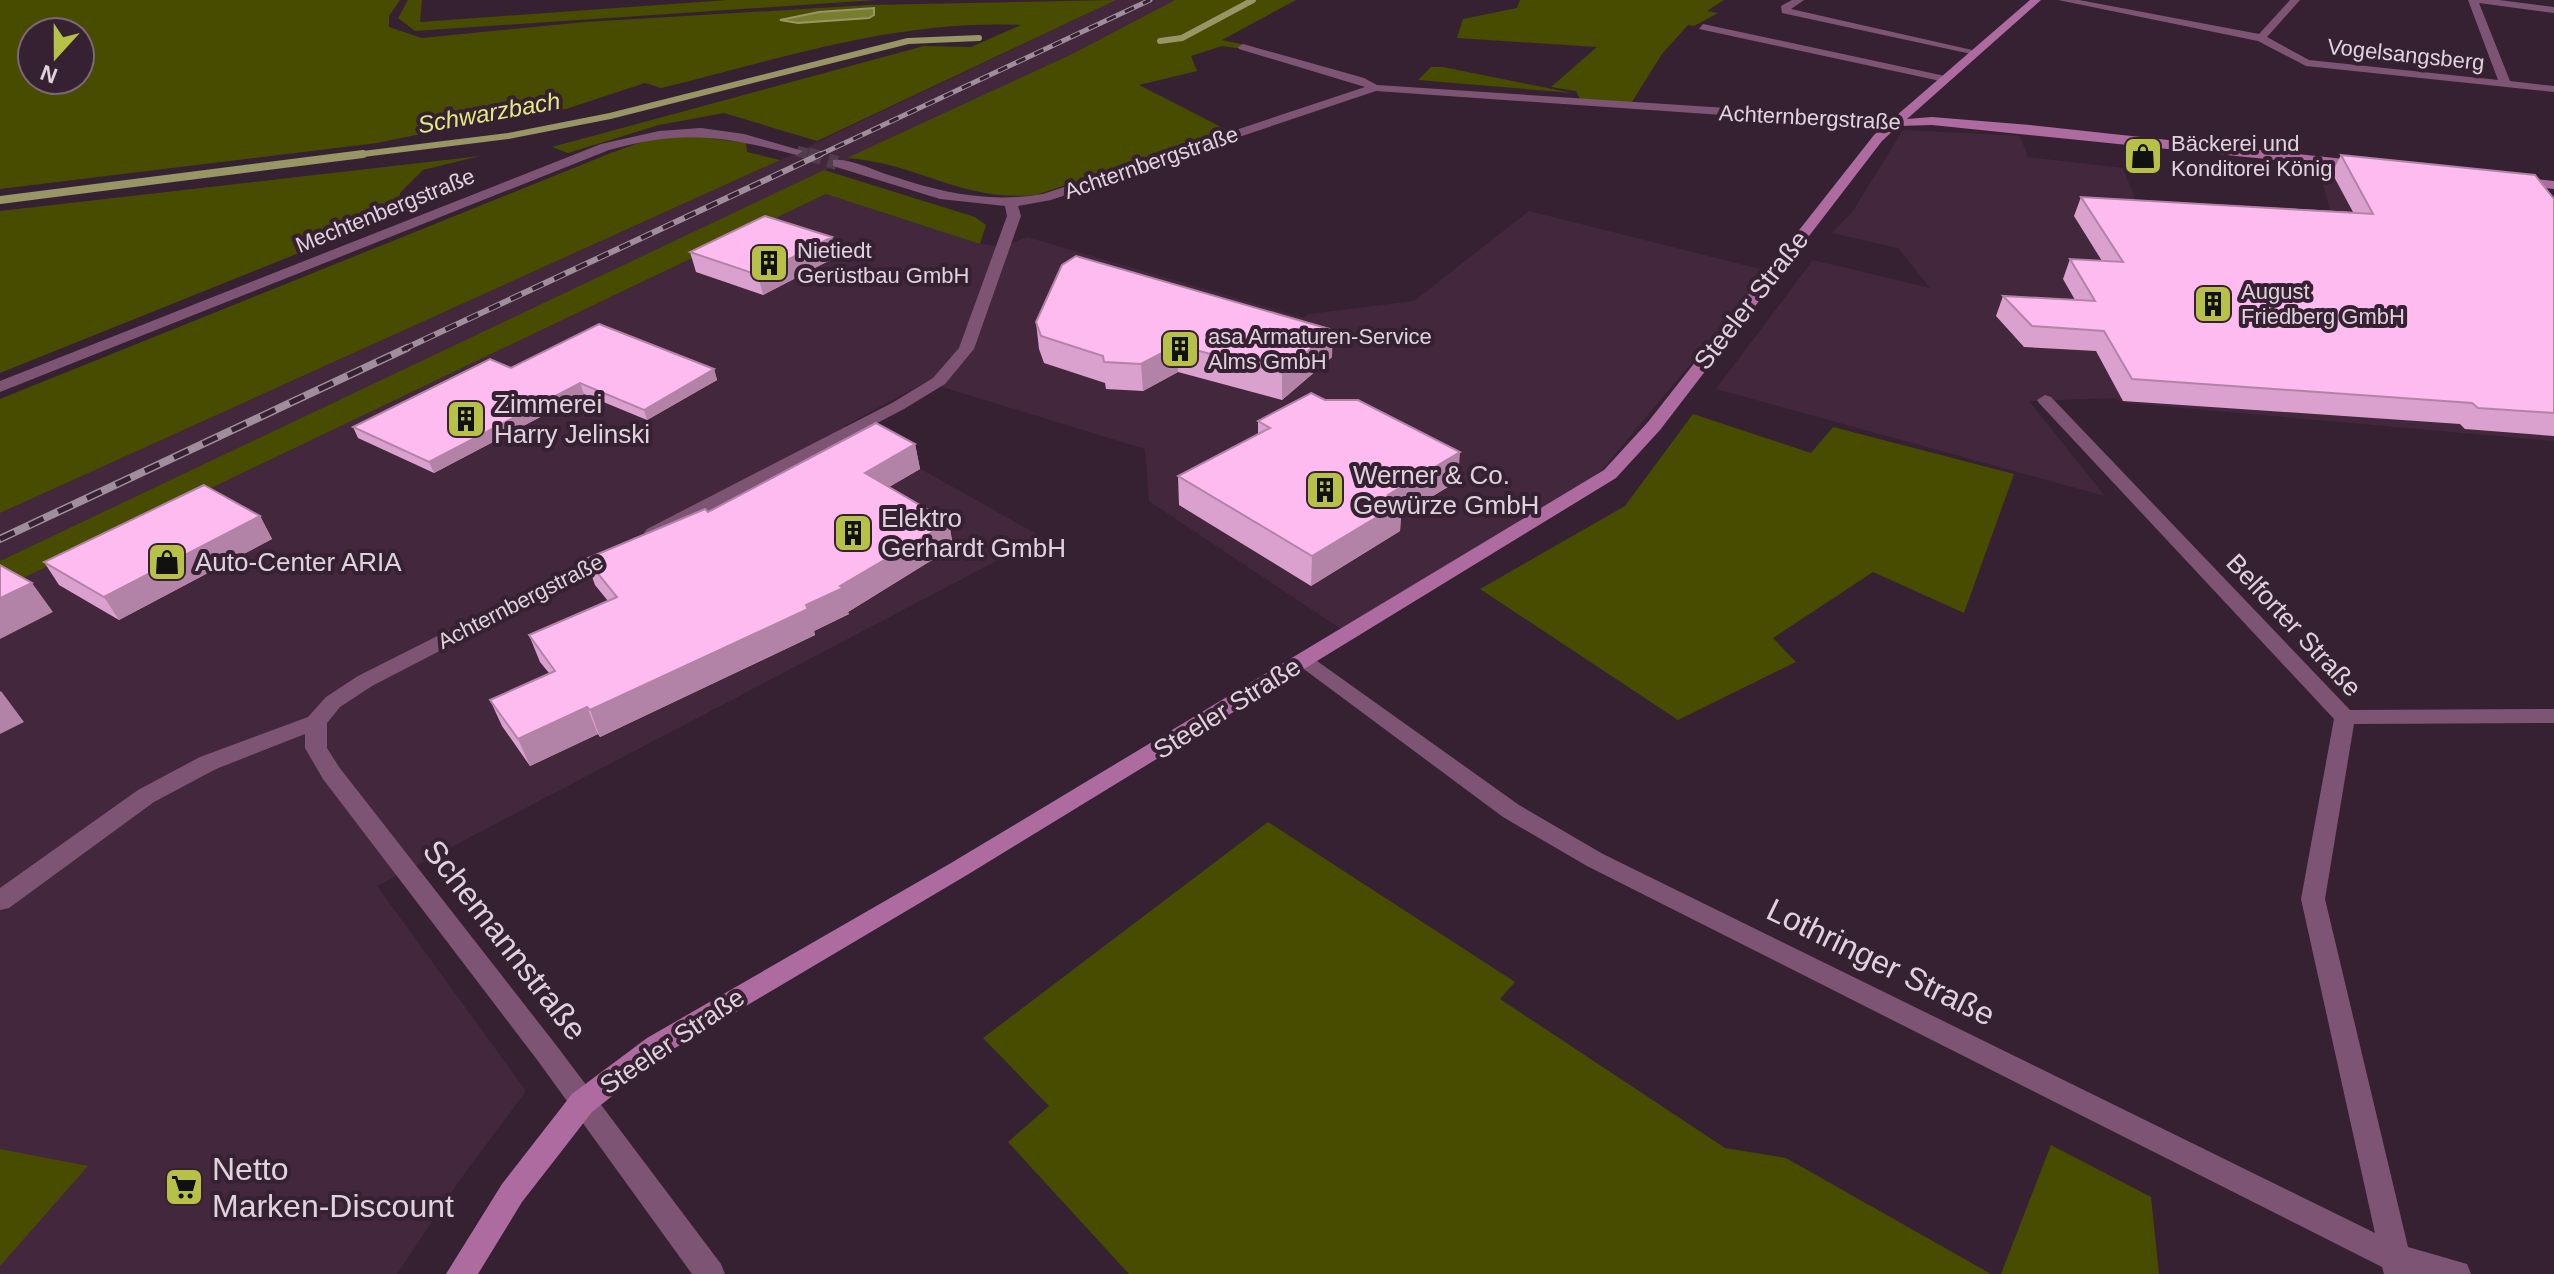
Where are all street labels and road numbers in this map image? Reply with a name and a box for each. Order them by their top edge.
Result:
street label: Vogelsangsberg [2326,34,2486,75]
street label: Achternbergstraße [1718,100,1902,135]
street label: Achternbergstraße [1061,121,1241,204]
street label: Mechtenbergstraße [292,163,478,258]
street label: Steeler Straße [1688,225,1814,375]
street label: Belforter Straße [2220,548,2368,702]
street label: Achternbergstraße [433,549,607,654]
street label: Steeler Straße [1148,651,1306,765]
street label: Schemannstraße [416,833,594,1047]
street label: Lothringer Straße [1761,891,2001,1033]
street label: Steeler Straße [594,982,750,1100]

